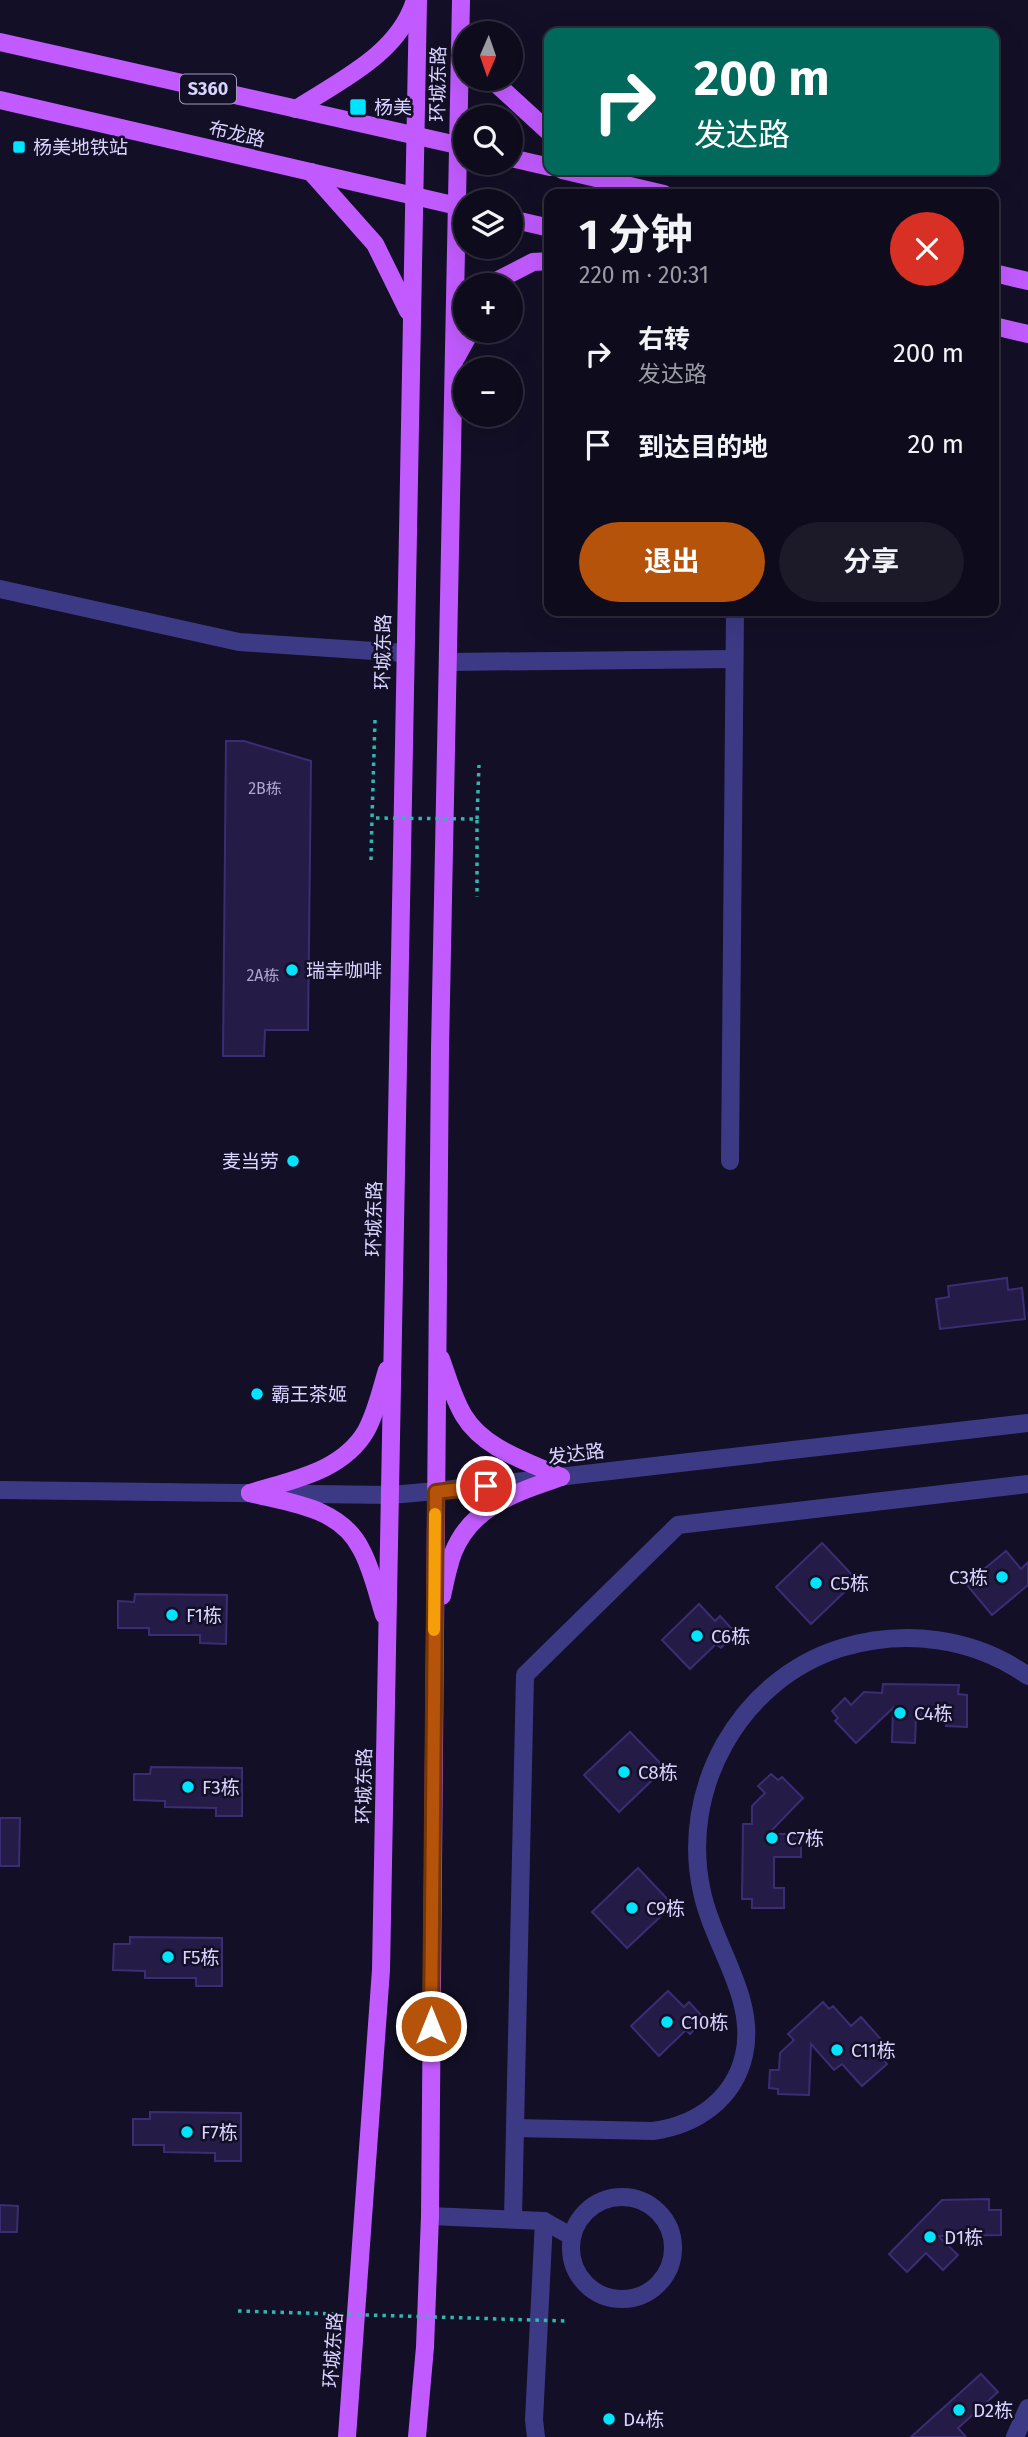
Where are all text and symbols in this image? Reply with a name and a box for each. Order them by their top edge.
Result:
north arrow [453,21,523,91]
map controls [453,21,523,427]
street label: 环城东路 [426,46,450,122]
text: 200 m [694,49,830,108]
icon: right [579,56,670,147]
road number: S360 [180,74,236,104]
place label: 杨美 [374,96,412,119]
marker: 杨美 [348,97,368,117]
button: search [453,105,523,175]
street label: 布龙路 [207,116,267,152]
text: 发达路 [694,116,790,154]
place label: 杨美地铁站 [33,136,128,159]
marker: 杨美地铁站 [11,139,27,155]
button: layers [453,189,523,259]
text: 1 分钟 [579,210,692,260]
button: close [890,212,964,286]
text: 220 m · 20:31 [579,261,709,289]
button: + [453,273,523,343]
text: 右转 [638,324,690,355]
icon: right [579,335,617,373]
text: 200 m [893,338,964,369]
button: − [453,357,523,427]
text: 发达路 [638,360,707,388]
icon: arrive [579,426,617,464]
text: 20 m [907,429,964,460]
text: 到达目的地 [638,432,768,463]
button: 退出 [579,522,765,602]
button: 分享 [779,522,964,602]
street label: 环城东路 [371,614,395,690]
house number: 2B栋 [248,779,282,798]
place label: 瑞幸咖啡 [306,959,382,982]
marker: 瑞幸咖啡 [284,962,300,978]
house number: 2A栋 [246,966,280,985]
place label: 麦当劳 [222,1150,279,1173]
marker: 麦当劳 [285,1153,301,1169]
street label: 环城东路 [362,1181,386,1257]
place label: 霸王茶姬 [271,1383,347,1406]
marker: 霸王茶姬 [249,1386,265,1402]
street label: 发达路 [546,1439,606,1469]
pin [456,1456,516,1516]
icon: arrive [467,1467,505,1505]
place label: C3栋 [949,1566,988,1589]
marker: C3栋 [994,1569,1010,1585]
place label: C5栋 [830,1572,869,1595]
marker: C5栋 [808,1575,824,1591]
place label: F1栋 [186,1604,222,1627]
marker: F1栋 [164,1607,180,1623]
place label: C6栋 [711,1625,750,1648]
marker: C6栋 [689,1628,705,1644]
place label: C4栋 [914,1702,953,1725]
marker: C4栋 [892,1705,908,1721]
street label: 环城东路 [352,1748,376,1824]
place label: C8栋 [638,1761,678,1784]
marker: C8栋 [616,1764,632,1780]
place label: F3栋 [202,1776,240,1799]
marker: F3栋 [180,1779,196,1795]
place label: C7栋 [786,1827,824,1850]
marker: C7栋 [764,1830,780,1846]
place label: C9栋 [646,1897,685,1920]
marker: C9栋 [624,1900,640,1916]
place label: F5栋 [182,1946,219,1969]
marker: F5栋 [160,1949,176,1965]
position arrow [394,1989,468,2063]
place label: C10栋 [681,2011,728,2034]
marker: C10栋 [659,2014,675,2030]
place label: C11栋 [851,2039,896,2062]
marker: C11栋 [829,2042,845,2058]
place label: F7栋 [201,2121,238,2144]
marker: F7栋 [179,2124,195,2140]
place label: D1栋 [944,2226,983,2249]
marker: D1栋 [922,2229,938,2245]
street label: 环城东路 [319,2311,347,2389]
place label: D2栋 [973,2399,1013,2422]
marker: D2栋 [951,2402,967,2418]
place label: D4栋 [623,2408,664,2431]
marker: D4栋 [601,2411,617,2427]

